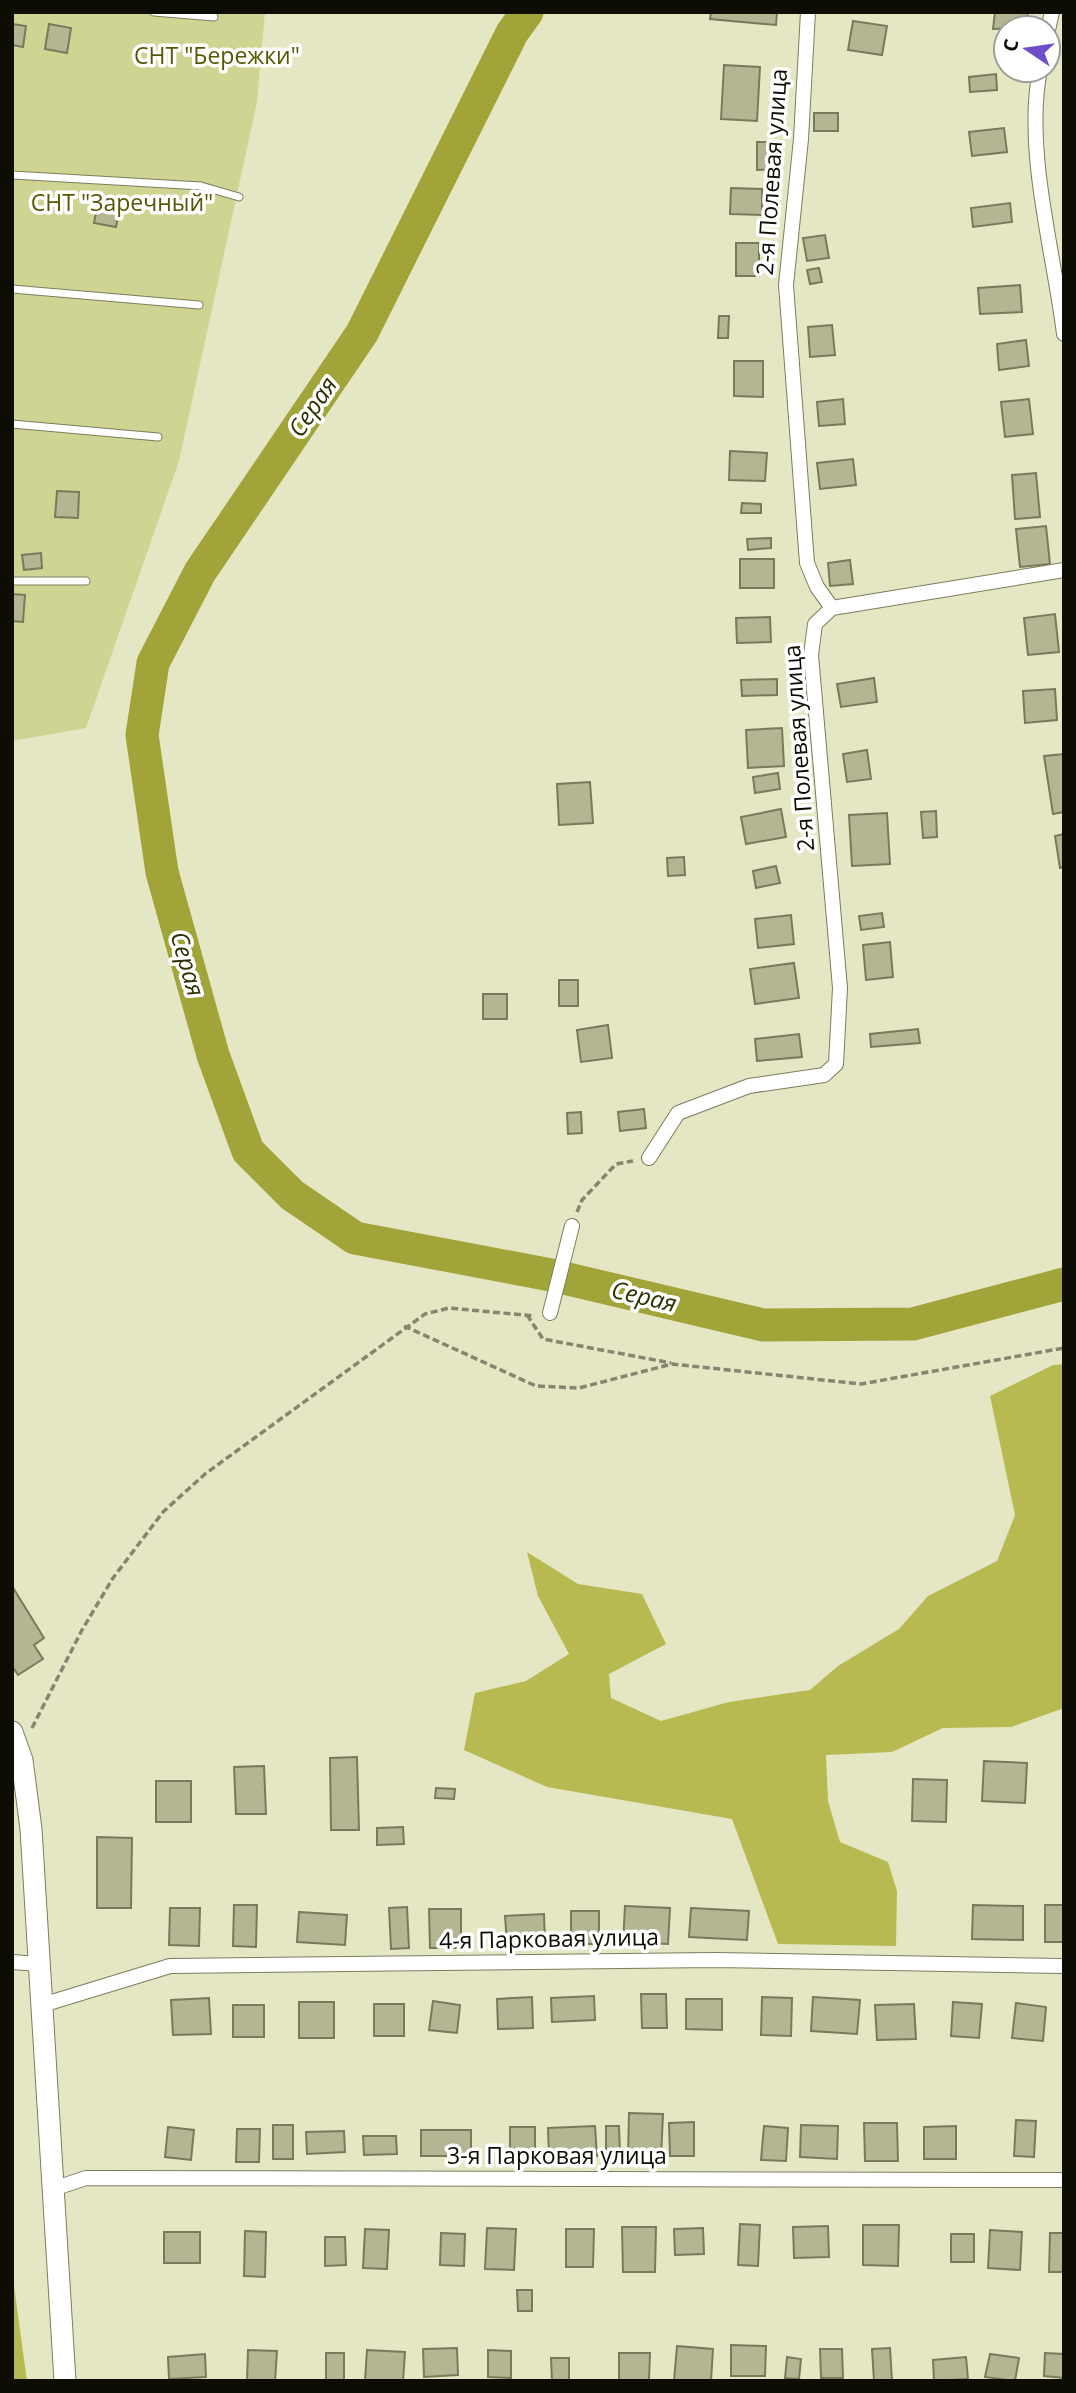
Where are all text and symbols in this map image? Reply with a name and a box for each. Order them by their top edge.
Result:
north arrow [992,14,1062,84]
text: С [996,36,1024,54]
park label: СНТ "Бережки" [134,39,300,71]
street label: 2-я Полевая улица [748,68,794,276]
park label: СНТ "Заречный" [31,186,213,218]
water label: Серая [280,370,344,443]
street label: 2-я Полевая улица [775,644,821,852]
water label: Серая [163,927,213,1000]
water label: Серая [608,1272,680,1319]
street label: 4-я Парковая улица [439,1920,659,1956]
street label: 3-я Парковая улица [447,2139,667,2171]

